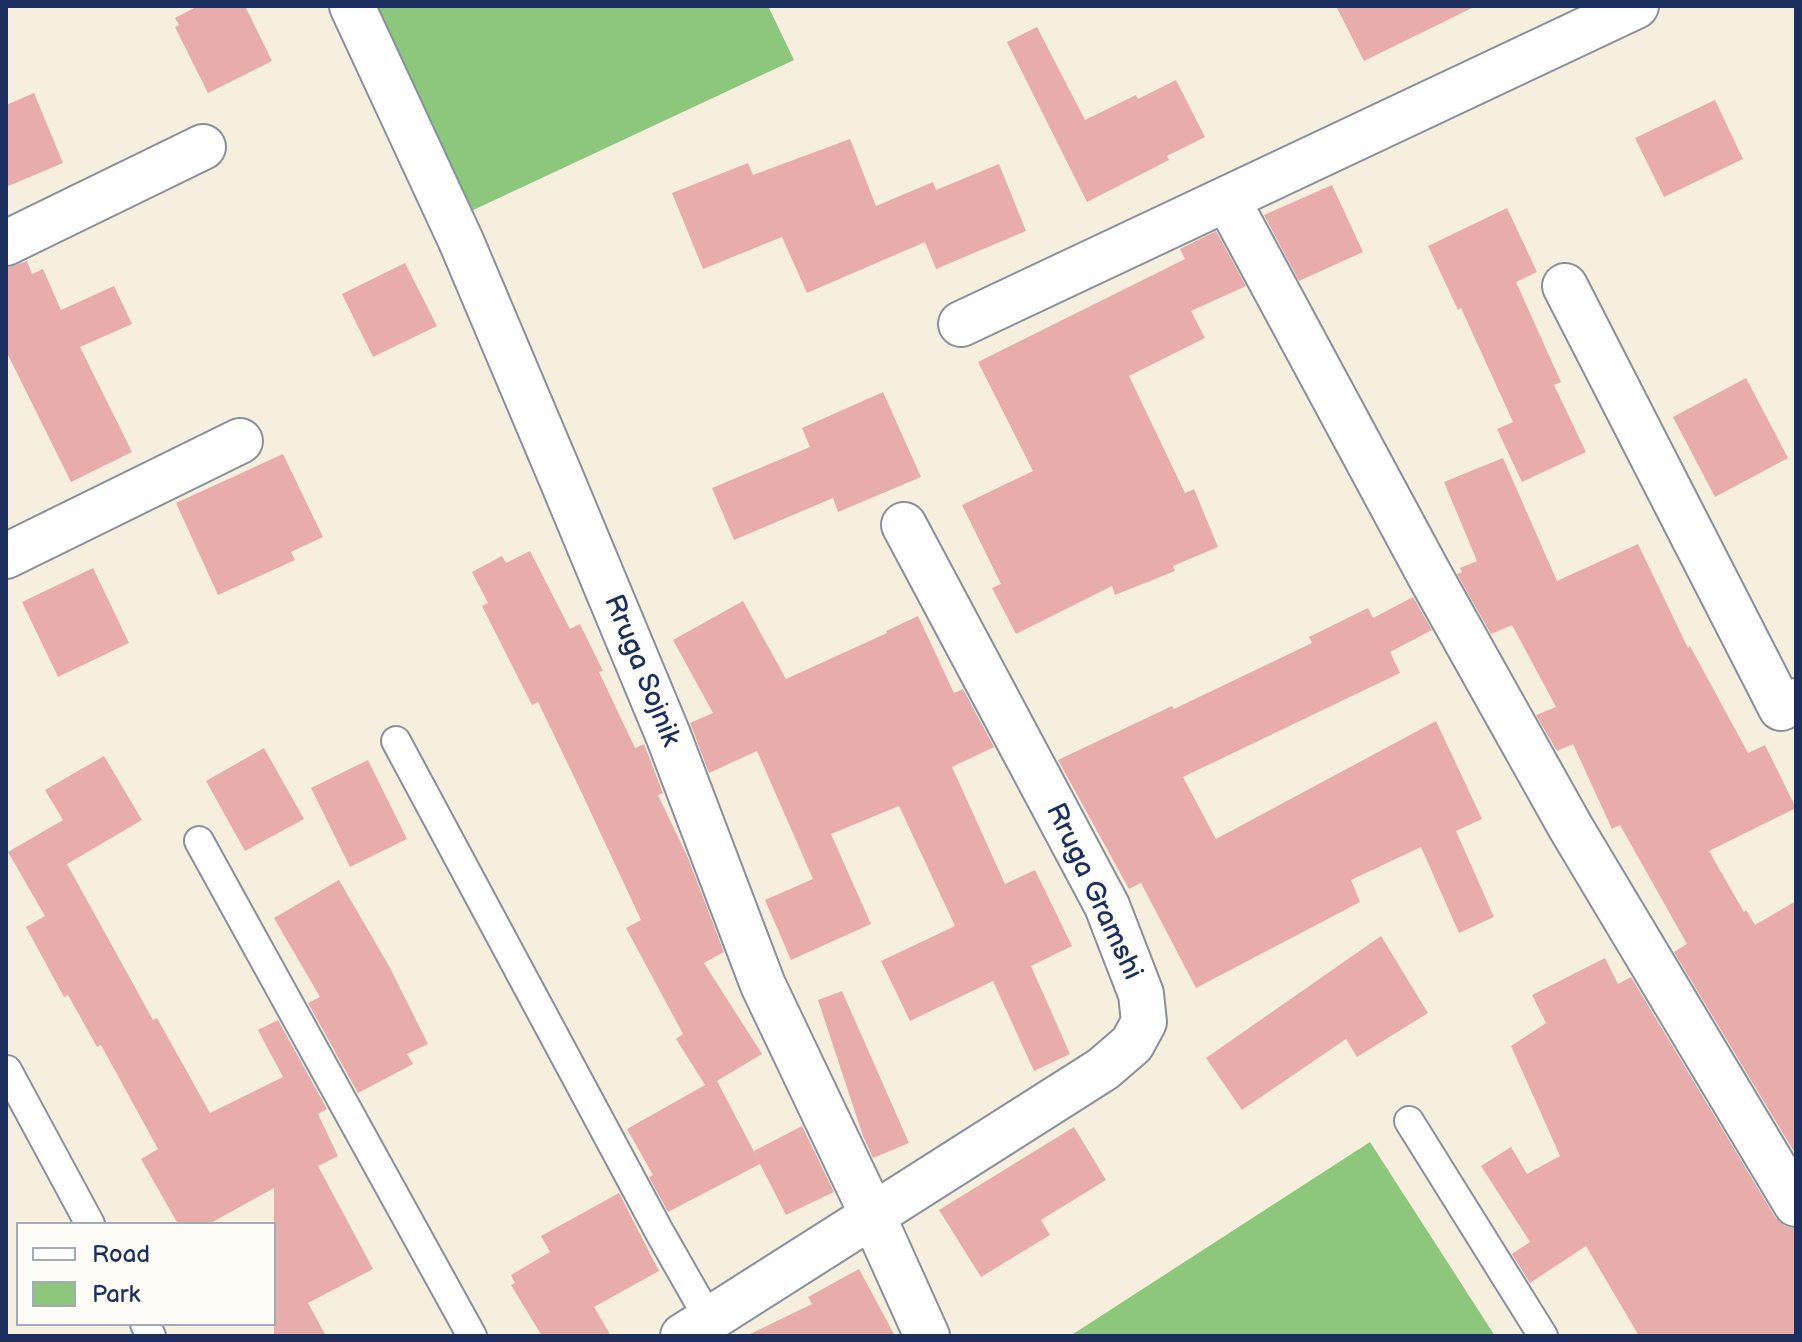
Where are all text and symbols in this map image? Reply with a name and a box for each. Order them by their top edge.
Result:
street label: Rruga Sojnik [595,590,687,752]
street label: Rruga Gramshi [1037,798,1149,986]
legend [16,1222,276,1326]
text: Road [92,1240,150,1269]
text: Park [92,1280,140,1309]

